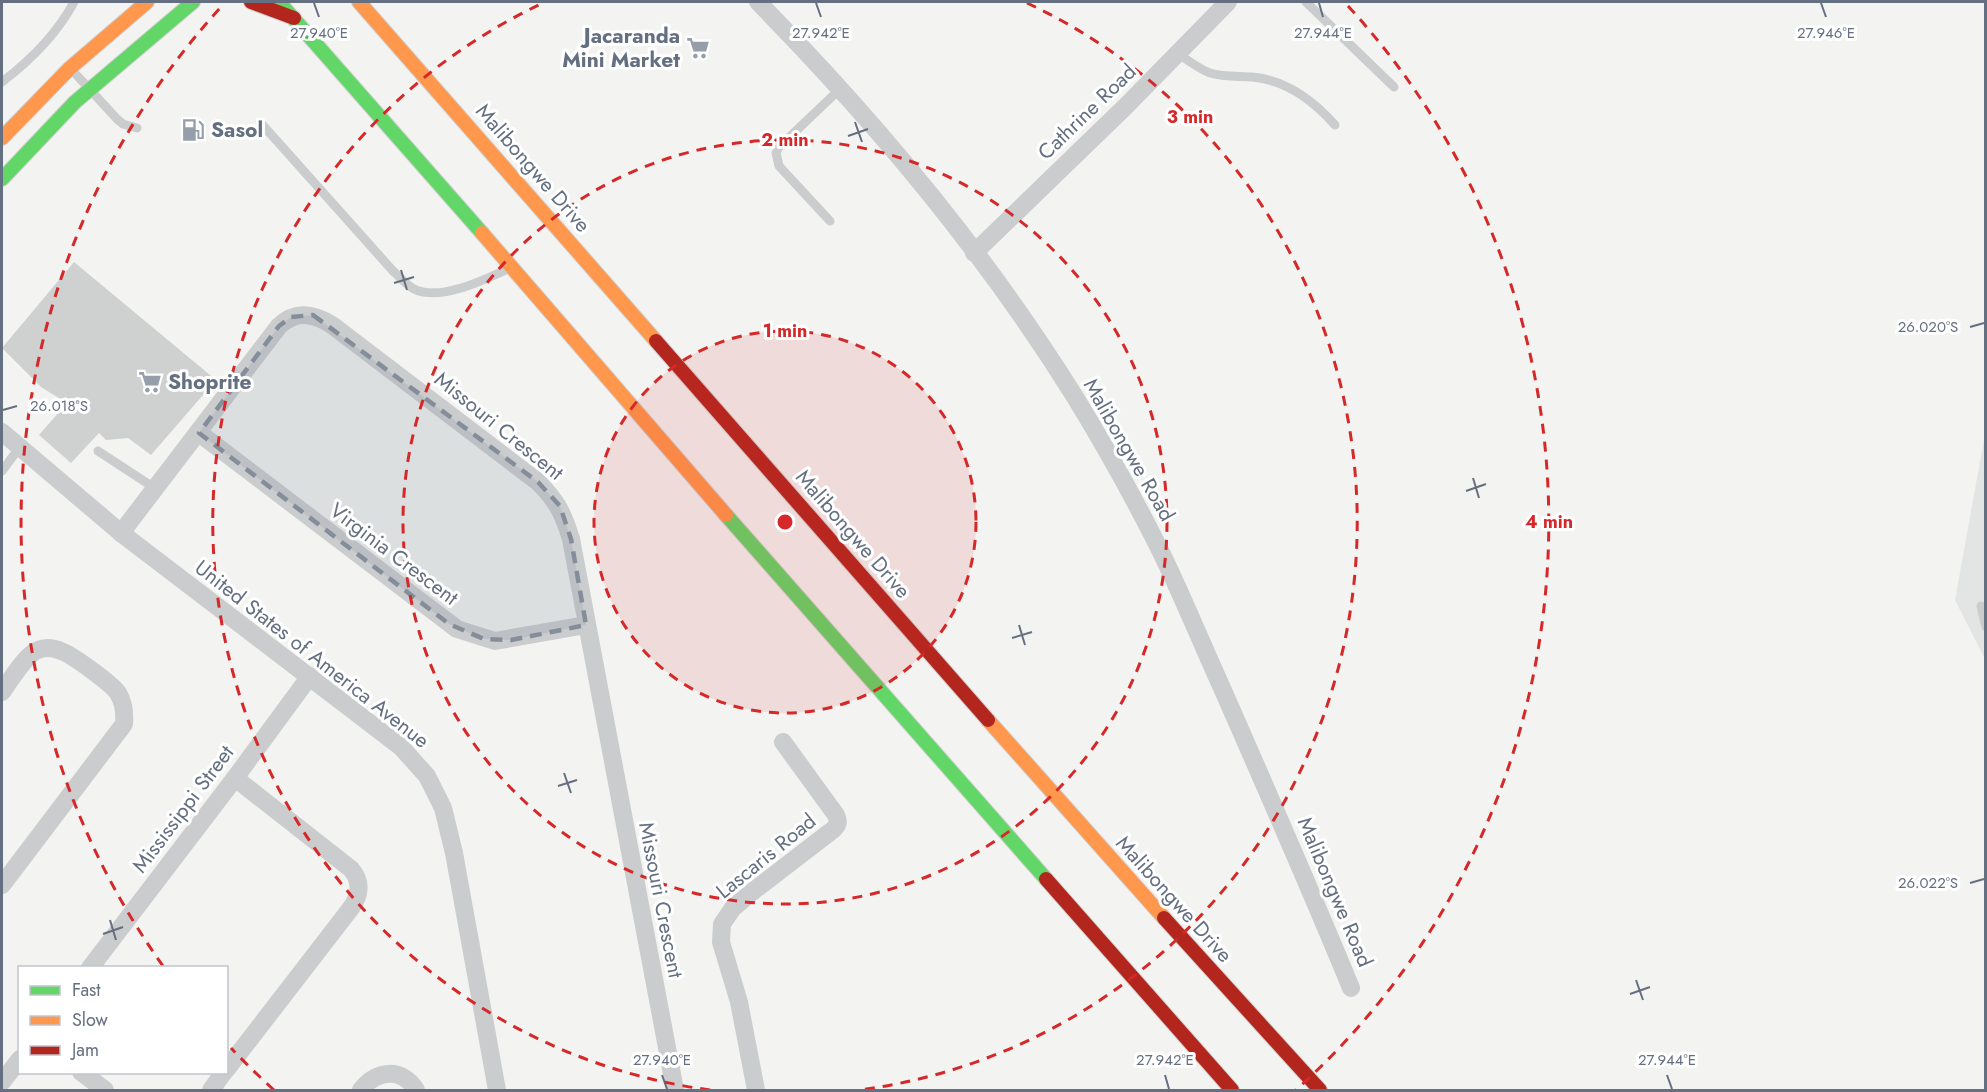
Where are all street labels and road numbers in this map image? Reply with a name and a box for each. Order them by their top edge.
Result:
street label: Cathrine Road [1031,57,1143,167]
street label: Malibongwe Drive [469,97,597,239]
street label: Missouri Crescent [428,365,570,487]
street label: Malibongwe Road [1076,373,1182,527]
street label: Malibongwe Drive [789,463,917,605]
street label: Virginia Crescent [323,496,465,612]
street label: United States of America Avenue [188,553,436,755]
street label: Mississippi Street [125,739,241,879]
street label: Lascaris Road [710,806,822,906]
street label: Malibongwe Road [1290,812,1380,972]
street label: Missouri Crescent [631,819,691,981]
street label: Malibongwe Drive [1109,829,1239,969]

